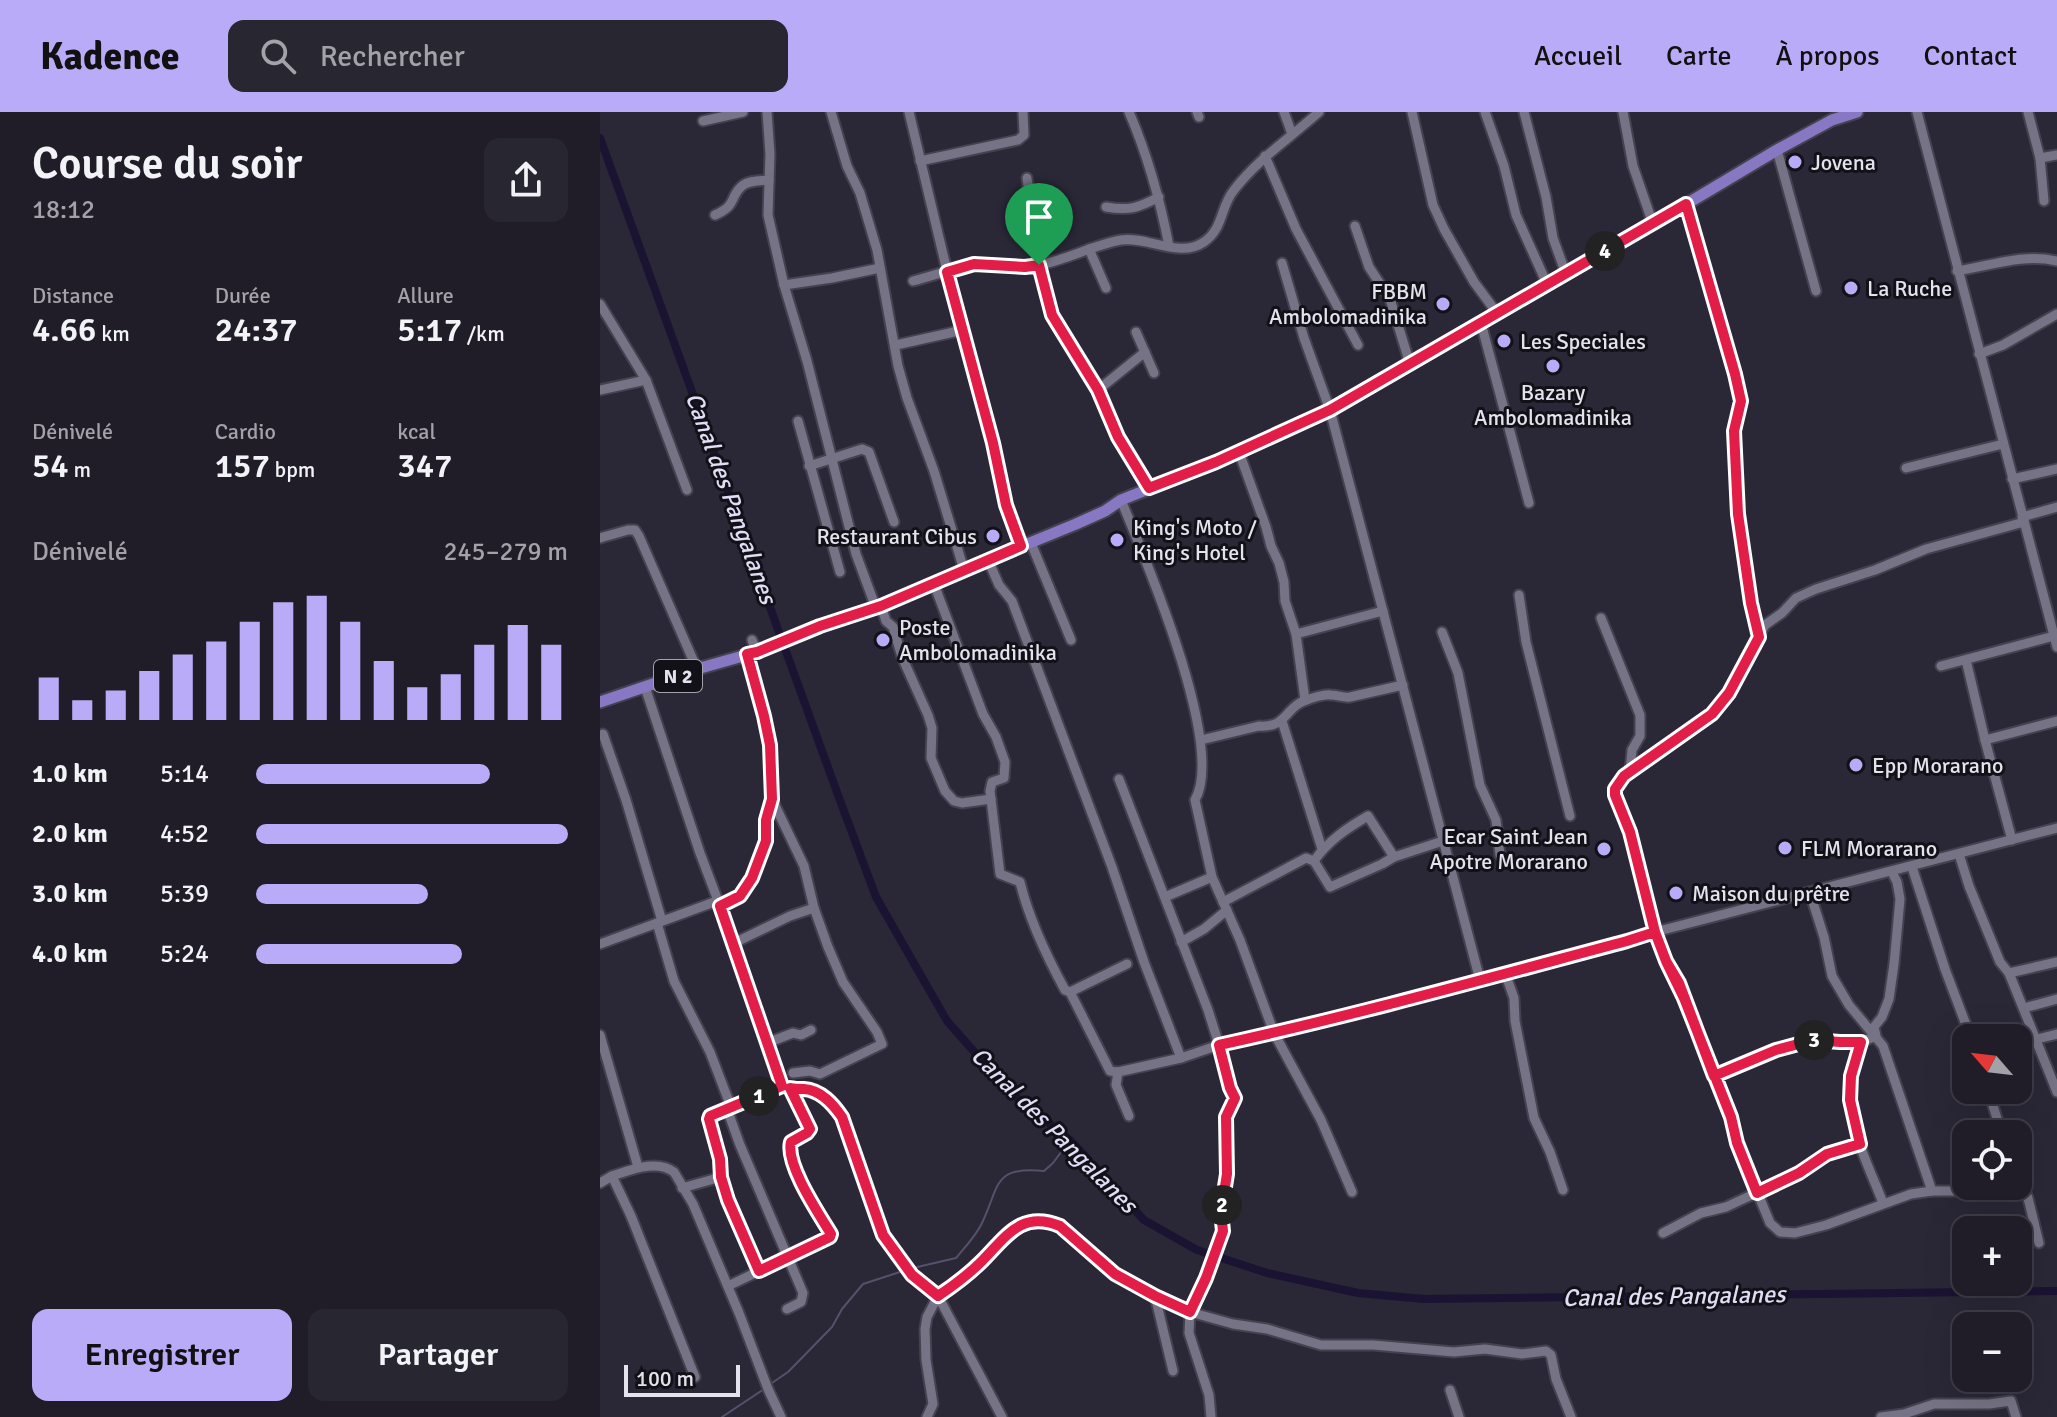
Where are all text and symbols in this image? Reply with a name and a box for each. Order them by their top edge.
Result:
search box [228,20,788,92]
text: Kadence [40,33,180,80]
icon: search [256,34,300,78]
text: Rechercher [320,38,465,75]
text: Accueil [1534,39,1622,73]
text: Carte [1666,39,1731,73]
text: À propos [1775,39,1880,73]
text: Contact [1924,39,2017,73]
text: Course du soir [32,137,302,191]
button: share [484,138,568,222]
place label: Jovena [1811,149,1876,176]
marker: Jovena [1786,153,1804,171]
pin [1005,183,1073,265]
text: 18:12 [32,194,95,226]
icon: arrive [1017,195,1061,239]
pin: 4 [1585,231,1625,271]
text: 4 [1599,237,1611,264]
place label: La Ruche [1867,275,1952,302]
place label: FBBM Ambolomadinika [1269,278,1427,330]
marker: La Ruche [1842,279,1860,297]
text: Distance [32,282,114,309]
text: Durée [215,282,271,309]
text: Allure [397,282,454,309]
marker: FBBM Ambolomadinika [1434,295,1452,313]
text: 4.66 [32,309,96,351]
text: 24:37 [215,309,298,351]
text: 5:17 [397,309,462,351]
text: km [96,320,130,347]
text: /km [462,320,505,347]
place label: Les Speciales [1520,328,1646,355]
marker: Les Speciales [1495,332,1513,350]
marker: Bazary Ambolomadinika [1544,357,1562,375]
place label: Bazary Ambolomadinika [1474,379,1632,431]
water label: Canal des Pangalanes [679,388,784,610]
text: Dénivelé [32,418,113,445]
text: Cardio [215,418,276,445]
text: kcal [397,418,436,445]
text: 54 [32,445,69,487]
text: 157 [215,445,270,487]
text: 347 [397,445,452,487]
text: m [69,456,91,483]
text: bpm [270,456,315,483]
place label: King's Moto / King's Hotel [1133,514,1257,566]
place label: Restaurant Cibus [816,523,977,550]
marker: Restaurant Cibus [984,527,1002,545]
marker: King's Moto / King's Hotel [1108,531,1126,549]
text: Dénivelé [32,536,128,568]
text: 245–279 m [444,536,568,568]
place label: Poste Ambolomadinika [899,614,1057,666]
marker: Poste Ambolomadinika [874,631,892,649]
road number: N 2 [654,660,702,692]
place label: Epp Morarano [1872,752,2003,779]
marker: Epp Morarano [1847,756,1865,774]
text: 1.0 km [32,758,108,790]
text: 5:14 [160,758,209,790]
text: 2.0 km [32,818,108,850]
text: 4:52 [160,818,209,850]
place label: Ecar Saint Jean Apotre Morarano [1430,823,1588,875]
place label: FLM Morarano [1801,835,1937,862]
marker: FLM Morarano [1776,839,1794,857]
marker: Ecar Saint Jean Apotre Morarano [1595,840,1613,858]
text: 3.0 km [32,878,108,910]
text: 5:39 [160,878,209,910]
place label: Maison du prêtre [1692,880,1850,907]
marker: Maison du prêtre [1667,884,1685,902]
text: 4.0 km [32,938,108,970]
text: 5:24 [160,938,209,970]
pin: 3 [1794,1020,1834,1060]
north arrow [1952,1024,2032,1104]
map controls [1952,1024,2032,1392]
text: 3 [1808,1026,1820,1053]
water label: Canal des Pangalanes [965,1041,1145,1221]
pin: 1 [739,1076,779,1116]
text: 1 [753,1082,765,1109]
button: locate [1952,1120,2032,1200]
pin: 2 [1202,1185,1242,1225]
text: 2 [1216,1191,1228,1218]
button: + [1952,1216,2032,1296]
water label: Canal des Pangalanes [1562,1279,1788,1313]
button: Enregistrer [32,1309,292,1401]
button: Partager [308,1309,568,1401]
button: − [1952,1312,2032,1392]
scale bar [624,1361,740,1397]
text: 100 m [636,1365,694,1392]

